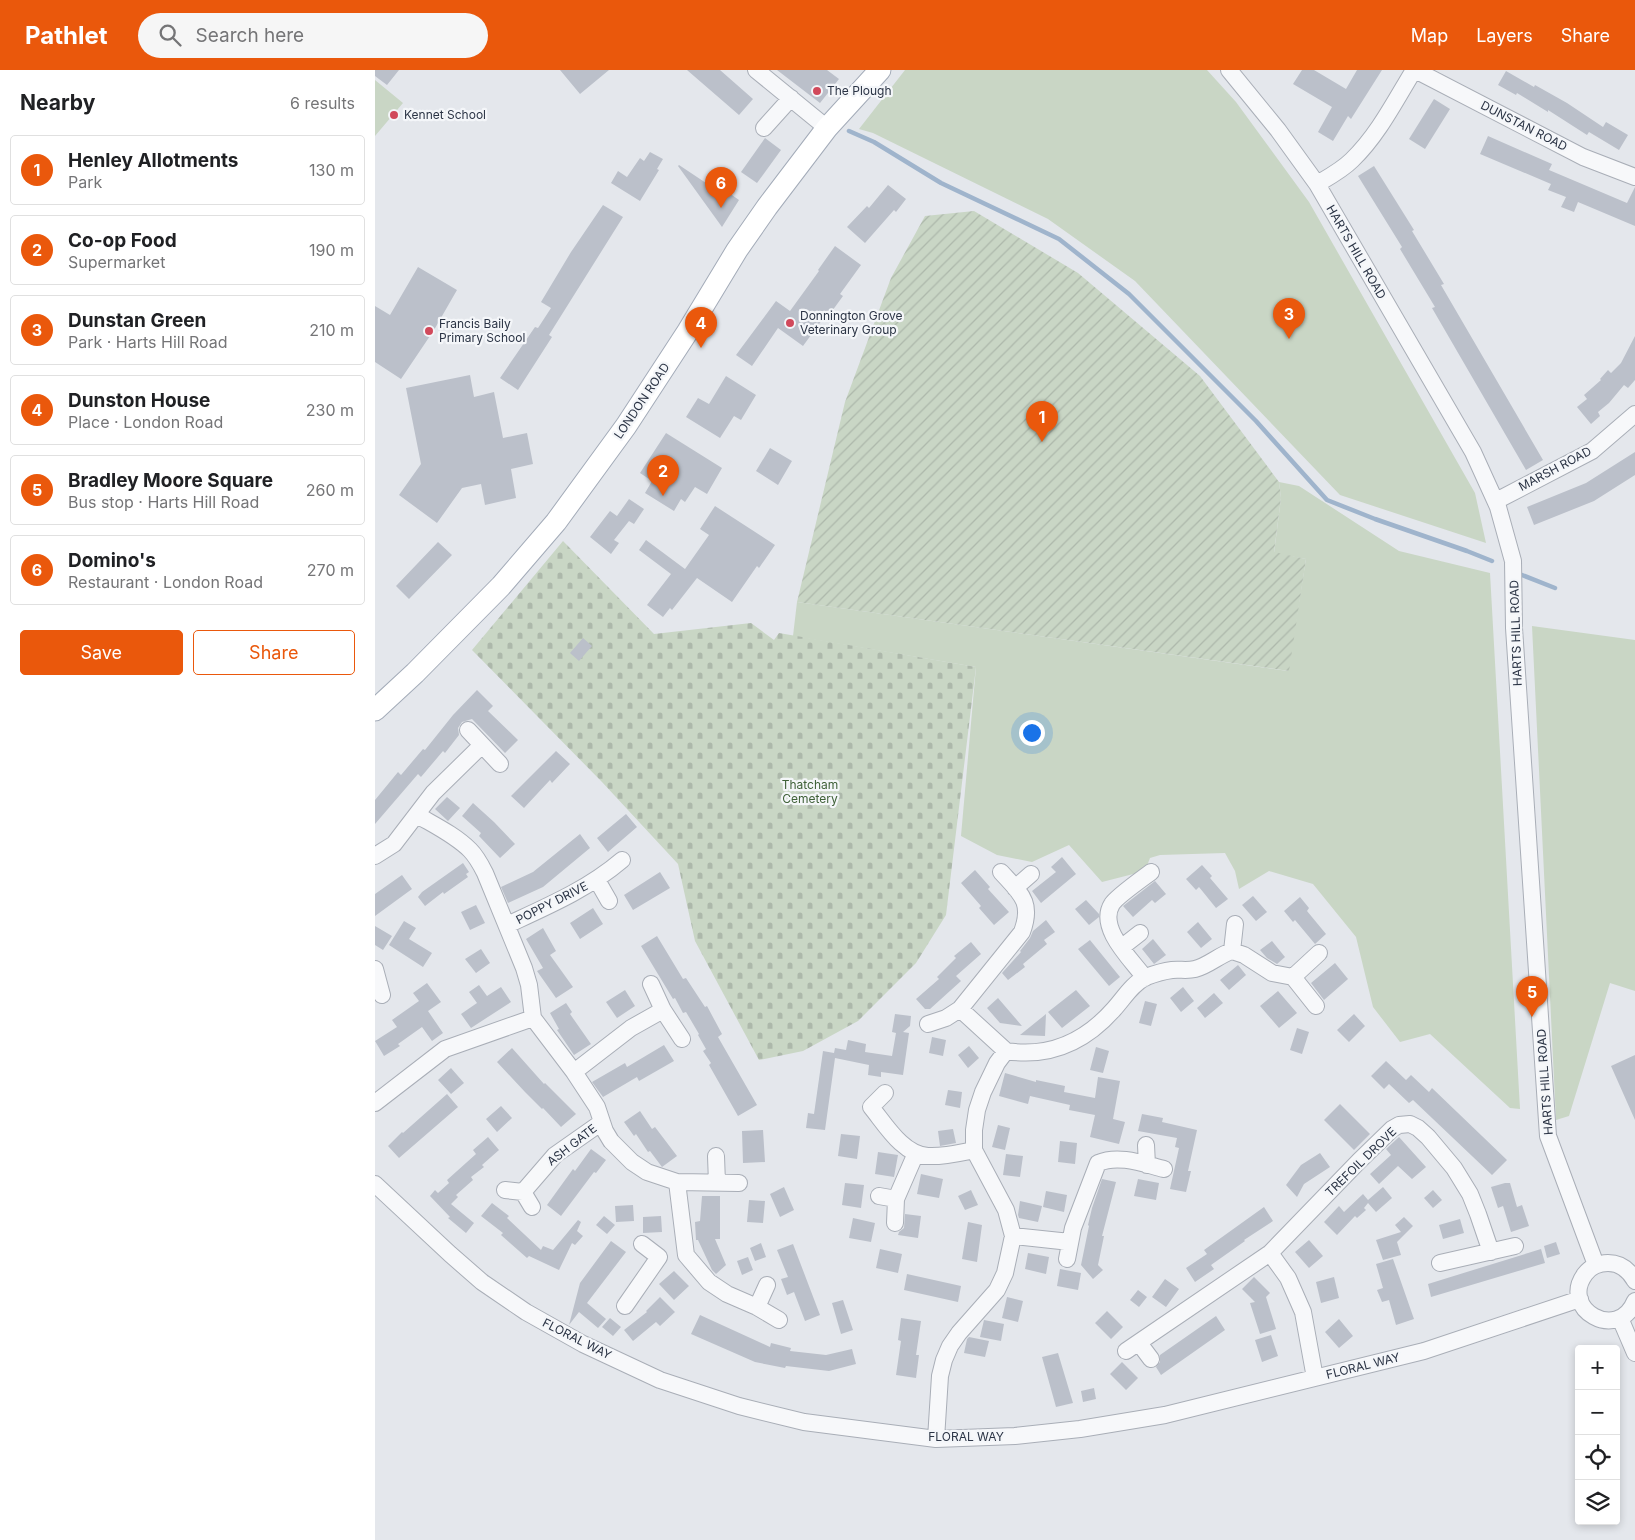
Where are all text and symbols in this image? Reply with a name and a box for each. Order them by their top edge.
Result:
search box [138,13,488,58]
text: Pathlet [25,21,108,50]
icon: search [156,21,184,49]
text: Search here [196,24,304,47]
text: Map [1411,25,1448,46]
text: Layers [1476,25,1533,46]
text: Share [1561,25,1610,46]
place label: The Plough [827,83,892,98]
marker: The Plough [811,85,823,97]
text: Nearby [20,90,95,115]
text: 6 results [290,93,355,113]
street label: DUNSTAN ROAD [1478,97,1570,154]
place label: Kennet School [404,107,486,122]
marker: Kennet School [388,109,400,121]
text: Henley Allotments [68,149,238,172]
text: 1 [34,160,40,180]
text: 130 m [309,160,354,180]
pin: 6 [705,167,737,208]
text: Park [68,172,102,192]
street label: HARTS HILL ROAD [1323,202,1389,302]
text: Co-op Food [68,229,177,252]
text: 2 [32,240,42,260]
text: 190 m [309,240,354,260]
text: Supermarket [68,252,165,272]
pin: 3 [1273,298,1305,339]
pin: 4 [685,307,717,348]
place label: Donnington Grove Veterinary Group [800,308,903,337]
text: Dunstan Green [68,309,206,332]
place label: Francis Baily Primary School [439,316,525,345]
marker: Donnington Grove Veterinary Group [784,317,796,329]
text: 3 [32,320,42,340]
text: 210 m [309,320,354,340]
marker: Francis Baily Primary School [423,325,435,337]
text: Park · Harts Hill Road [68,332,228,352]
street label: LONDON ROAD [611,360,673,442]
text: Dunston House [68,389,210,412]
text: 4 [32,400,42,420]
text: 230 m [306,400,354,420]
pin: 1 [1026,401,1058,442]
text: Place · London Road [68,412,223,432]
street label: MARSH ROAD [1516,443,1594,494]
pin: 2 [647,455,679,496]
text: Bradley Moore Square [68,469,273,492]
text: 5 [32,480,42,500]
text: 260 m [306,480,354,500]
text: Bus stop · Harts Hill Road [68,492,259,512]
text: Domino's [68,549,156,572]
text: 6 [32,560,42,580]
text: 270 m [307,560,354,580]
text: Restaurant · London Road [68,572,263,592]
street label: HARTS HILL ROAD [1506,580,1525,686]
button: Save [20,630,183,675]
button: Share [193,630,355,675]
your location [1019,720,1045,746]
park label: Thatcham Cemetery [782,777,838,806]
street label: POPPY DRIVE [513,878,590,927]
pin: 5 [1516,976,1548,1017]
street label: HARTS HILL ROAD [1533,1029,1556,1136]
street label: ASH GATE [544,1120,600,1169]
street label: TREFOIL DROVE [1322,1124,1399,1199]
street label: FLORAL WAY [540,1315,614,1362]
map controls [1575,1345,1620,1525]
button: + [1575,1345,1620,1390]
street label: FLORAL WAY [1324,1349,1401,1382]
button: − [1575,1390,1620,1435]
street label: FLORAL WAY [928,1429,1004,1444]
button: locate [1575,1435,1620,1480]
button: layers [1575,1480,1620,1525]

